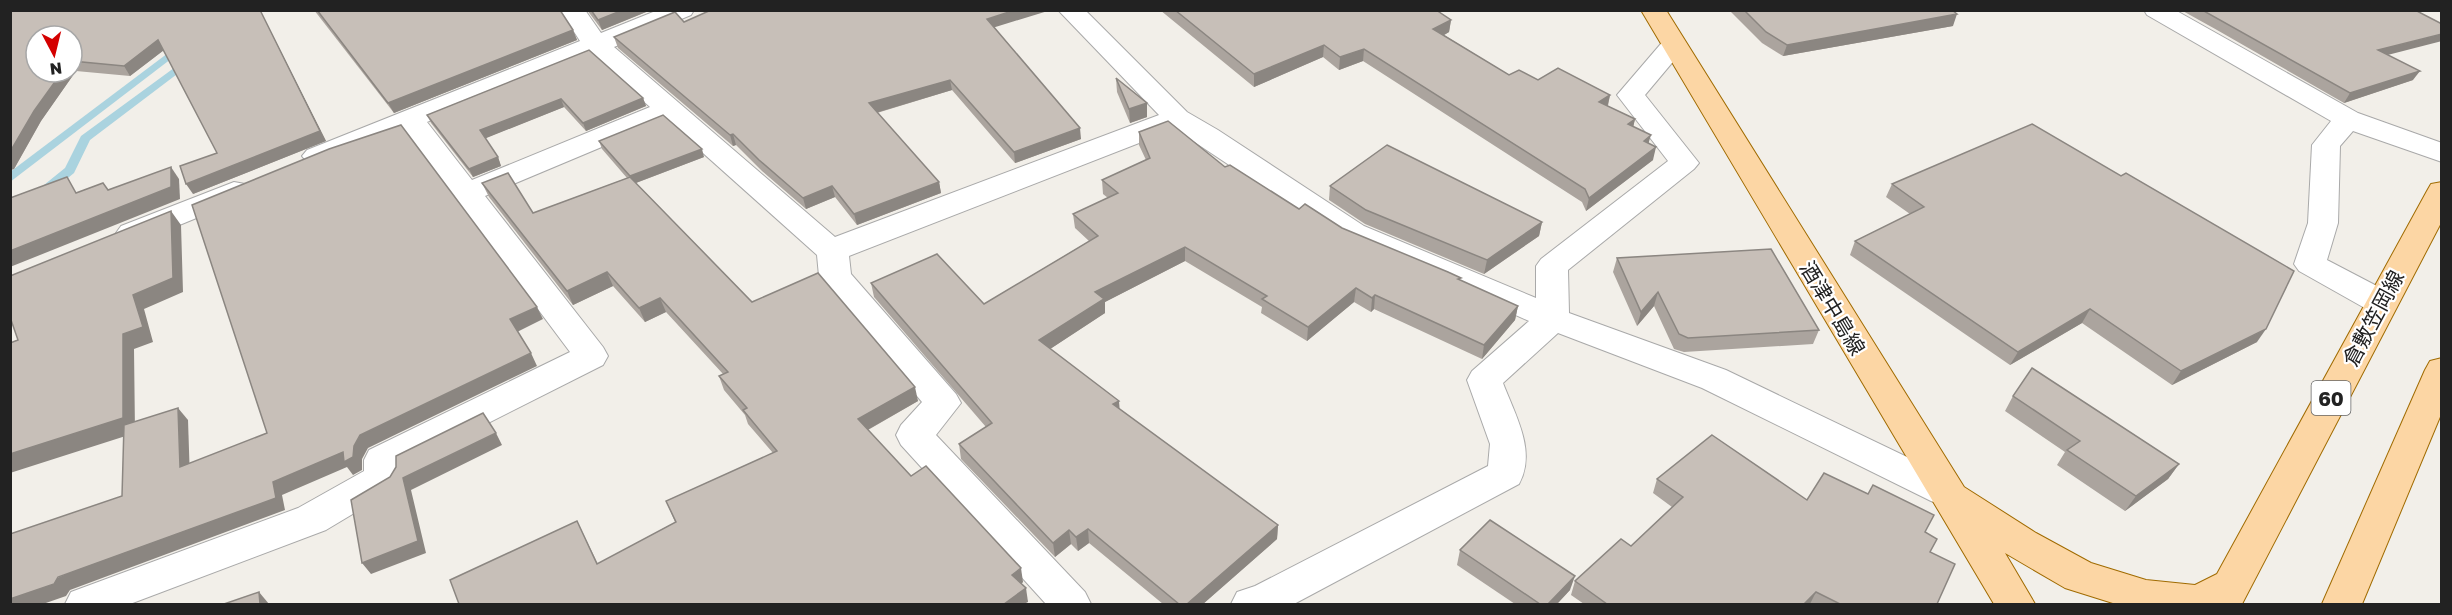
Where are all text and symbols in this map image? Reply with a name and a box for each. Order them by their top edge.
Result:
north arrow [24,24,84,84]
text: N [49,58,63,80]
street label: 酒津中島線 [1795,256,1871,360]
street label: 倉敷笠岡線 [2337,266,2409,370]
road number: 60 [2312,381,2350,415]

